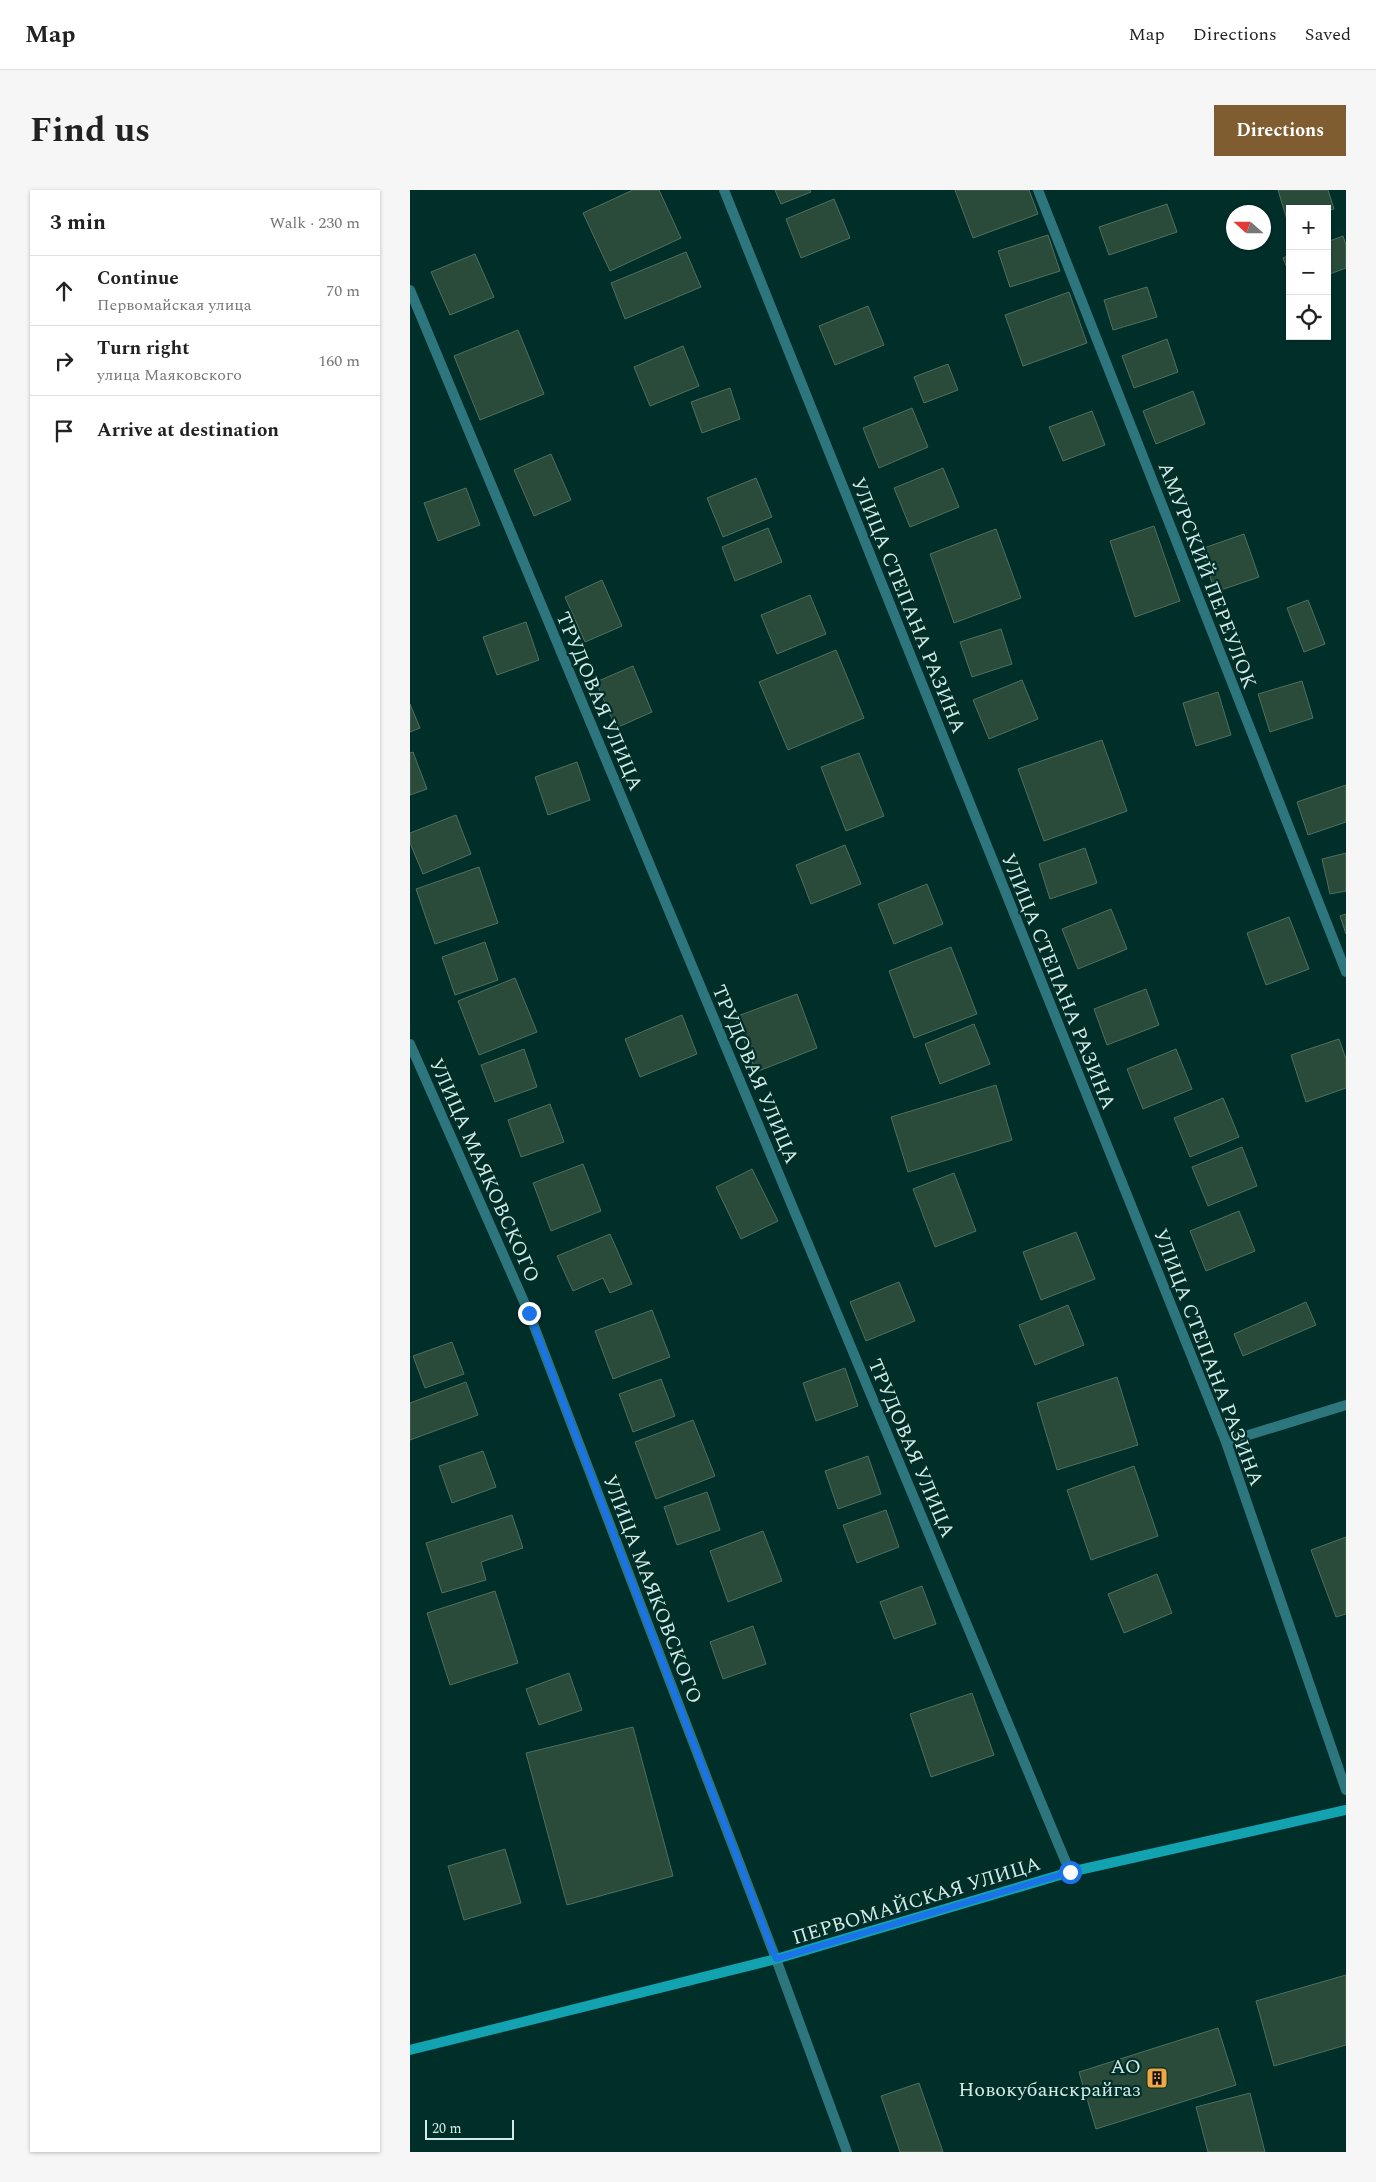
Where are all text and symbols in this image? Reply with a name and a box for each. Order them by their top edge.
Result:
text: Map [25,17,75,53]
text: Map [1129,21,1165,48]
text: Directions [1193,21,1277,48]
text: Saved [1305,21,1351,48]
text: Find us [30,104,150,157]
button: Directions [1214,105,1346,156]
north arrow [1226,205,1271,250]
map controls [1286,205,1331,340]
button: + [1286,205,1331,250]
text: 3 min [50,207,106,239]
text: Walk · 230 m [269,211,360,235]
button: − [1286,250,1331,295]
text: Continue [97,264,179,293]
icon: ahead [50,277,78,305]
text: 70 m [326,279,360,303]
text: Первомайская улица [97,293,252,317]
button: locate [1286,295,1331,340]
text: Turn right [97,334,190,363]
icon: right [50,347,78,375]
text: 160 m [318,349,360,373]
text: улица Маяковского [97,363,242,387]
text: Arrive at destination [97,416,279,445]
icon: arrive [50,417,78,445]
street label: АМУРСКИЙ ПЕРЕУЛОК [1150,458,1264,694]
street label: УЛИЦА СТЕПАНА РАЗИНА [843,473,973,738]
street label: ТРУДОВАЯ УЛИЦА [548,607,650,796]
street label: УЛИЦА СТЕПАНА РАЗИНА [993,849,1123,1114]
street label: ТРУДОВАЯ УЛИЦА [704,980,806,1169]
street label: УЛИЦА МАЯКОВСКОГО [421,1053,547,1287]
street label: УЛИЦА СТЕПАНА РАЗИНА [1145,1224,1271,1491]
route end [518,1302,541,1325]
street label: ТРУДОВАЯ УЛИЦА [860,1354,962,1543]
street label: УЛИЦА МАЯКОВСКОГО [595,1471,710,1708]
street label: ПЕРВОМАЙСКАЯ УЛИЦА [788,1849,1044,1953]
route start [1059,1861,1082,1884]
place label: АО Новокубанскрайгаз [958,2052,1141,2105]
building icon: АО Новокубанскрайгаз [1145,2066,1169,2090]
scale bar [425,2117,514,2140]
text: 20 m [432,2118,462,2139]

